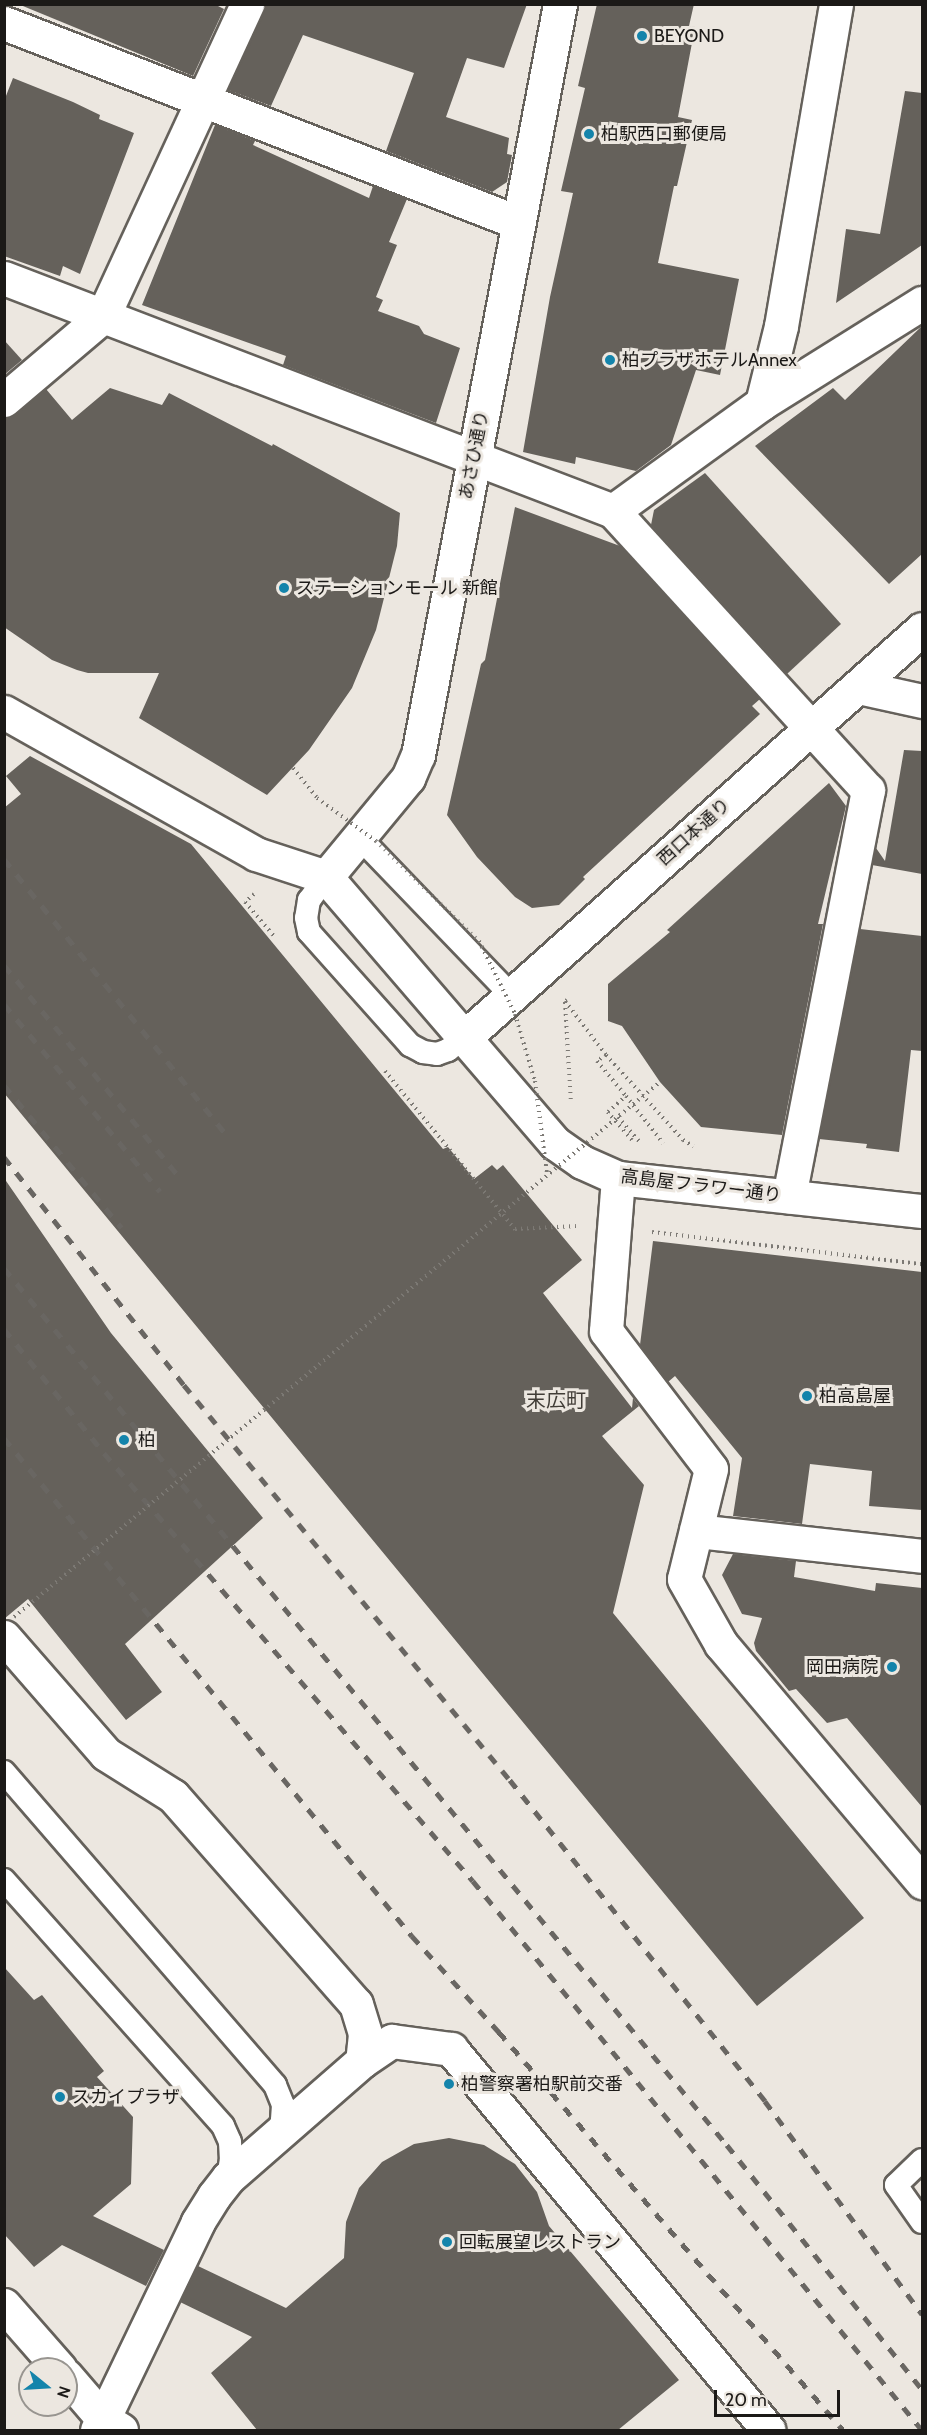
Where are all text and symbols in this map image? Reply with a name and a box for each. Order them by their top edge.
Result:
place label: BEYOND [654,25,724,47]
marker: BEYOND [635,29,649,43]
place label: 柏駅西口郵便局 [601,123,727,145]
marker: 柏駅西口郵便局 [582,127,596,141]
place label: 柏プラザホテルAnnex [622,349,797,371]
marker: 柏プラザホテルAnnex [603,353,617,367]
street label: あさひ通り [455,409,493,501]
place label: ステーションモール 新館 [296,577,498,599]
marker: ステーションモール 新館 [277,581,291,595]
street label: 西口本通り [653,794,735,870]
street label: 高島屋フラワー通り [619,1165,783,1207]
place label: 柏高島屋 [819,1385,891,1407]
district label: 末広町 [526,1388,586,1412]
marker: 柏高島屋 [800,1389,814,1403]
place label: 柏 [138,1429,156,1451]
marker: 柏 [115,1431,133,1449]
place label: 岡田病院 [806,1656,878,1678]
marker: 岡田病院 [883,1658,901,1676]
place label: 柏警察署柏駅前交番 [461,2073,623,2095]
marker: 柏警察署柏駅前交番 [442,2077,456,2091]
place label: スカイプラザ [72,2086,180,2108]
marker: スカイプラザ [53,2090,67,2104]
place label: 回転展望レストラン [459,2231,621,2253]
marker: 回転展望レストラン [440,2235,454,2249]
north arrow [18,2357,78,2417]
scale bar [717,2378,843,2416]
text: N [53,2384,74,2400]
text: 20 m [725,2389,767,2411]

